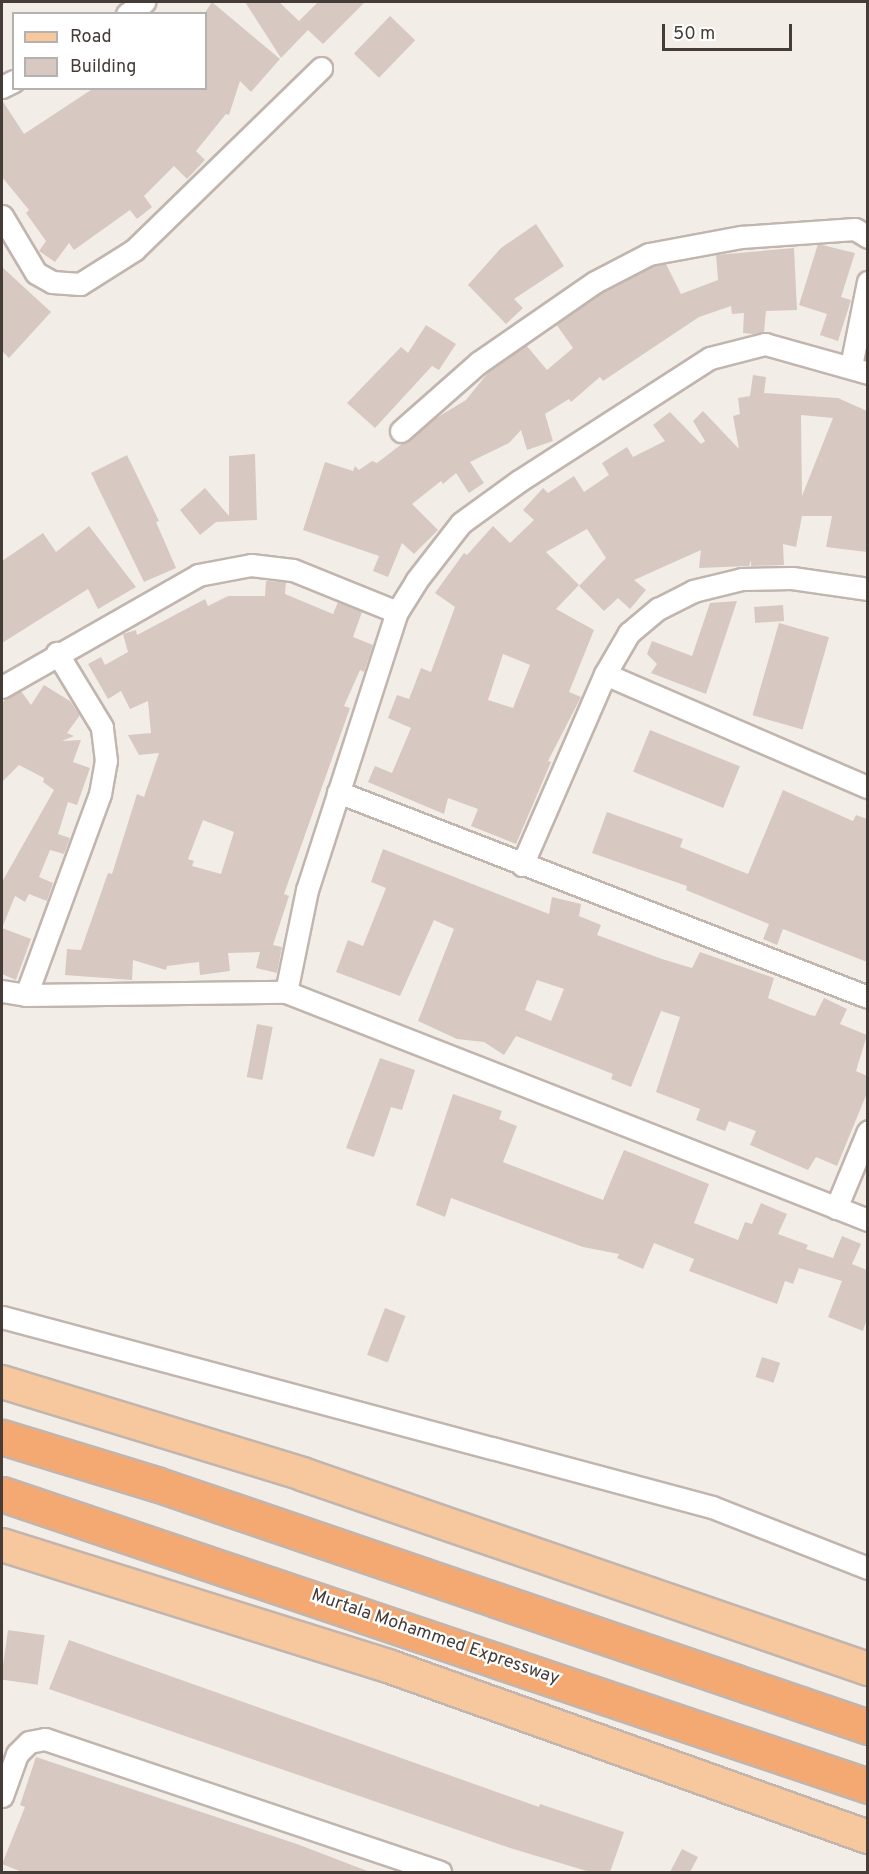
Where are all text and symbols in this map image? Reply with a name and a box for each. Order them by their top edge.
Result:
legend [12,12,207,90]
scale bar [665,12,796,50]
text: 50 m [673,23,715,46]
text: Road [70,26,112,49]
text: Building [70,56,136,79]
street label: Murtala Mohammed Expressway [308,1585,562,1691]

